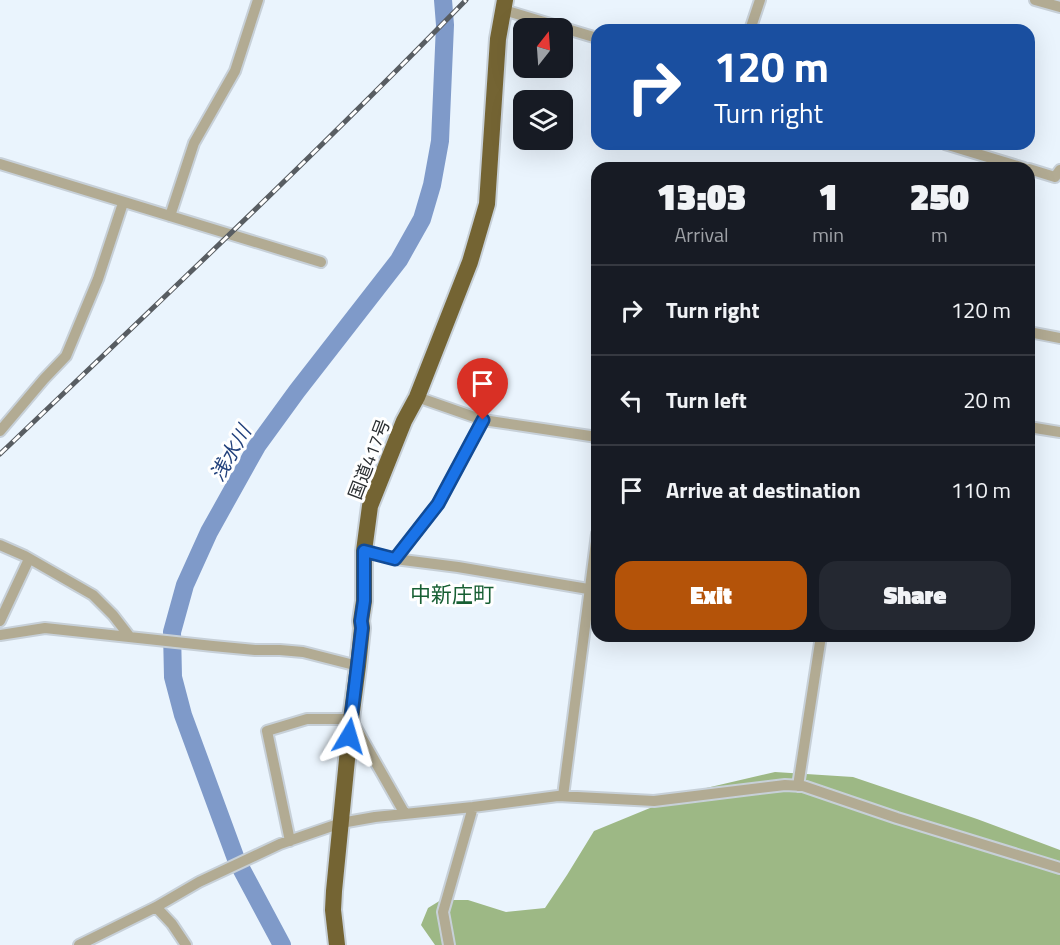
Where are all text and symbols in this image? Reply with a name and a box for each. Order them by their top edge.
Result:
north arrow [513,18,573,78]
map controls [513,18,573,150]
text: 120 m [714,34,829,98]
icon: right [615,48,693,126]
button: layers [513,90,573,150]
text: Turn right [714,92,823,133]
text: 13:03 [657,169,746,224]
text: 1 [818,169,838,224]
text: 250 [910,169,969,224]
text: Arrival [674,219,729,250]
text: min [812,219,844,250]
text: m [931,219,948,250]
text: Turn right [666,293,760,327]
text: 120 m [951,293,1011,327]
icon: right [615,294,648,327]
pin [457,358,508,420]
icon: arrive [466,367,499,400]
text: Turn left [666,383,747,417]
text: 20 m [963,383,1011,417]
icon: left [615,384,648,417]
street label: 国道417号 [341,415,397,503]
water label: 浅水川 [202,418,259,487]
text: Arrive at destination [666,473,861,507]
text: 110 m [951,473,1011,507]
icon: arrive [615,474,648,507]
button: Exit [615,561,807,630]
button: Share [819,561,1011,630]
district label: 中新庄町 [410,578,494,610]
position arrow [317,704,381,768]

